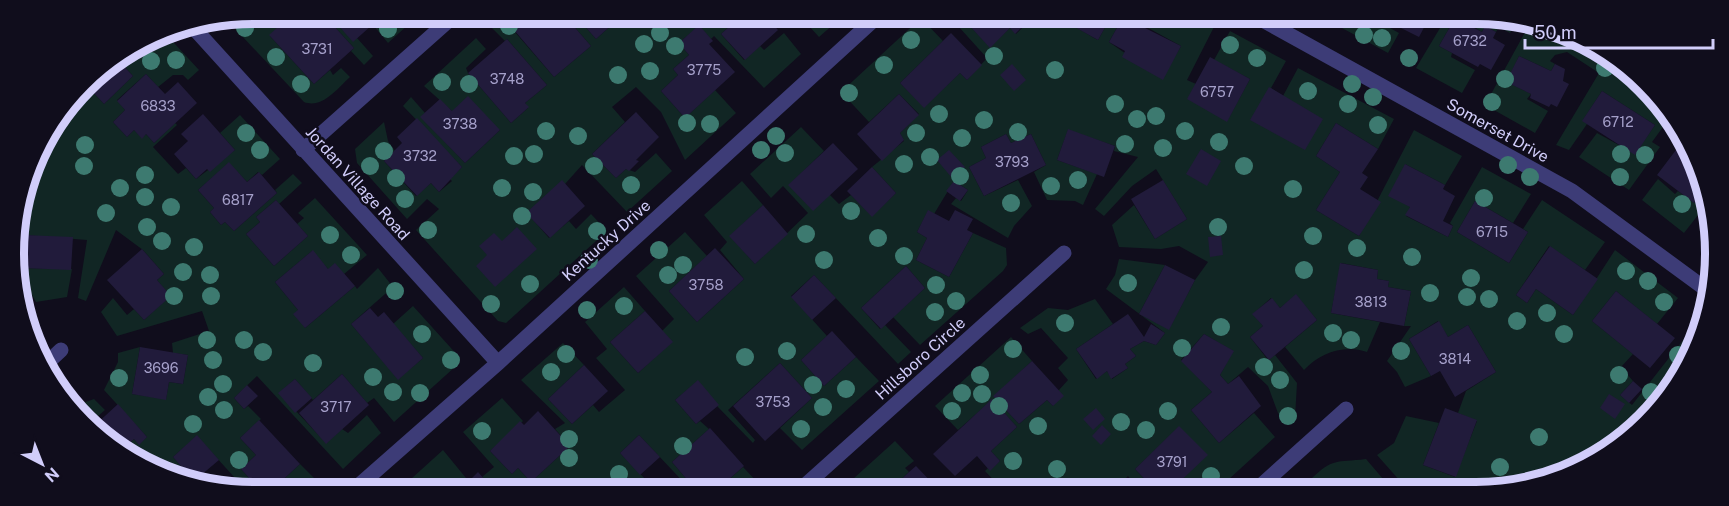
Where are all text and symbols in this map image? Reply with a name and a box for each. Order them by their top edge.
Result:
scale bar [1525,12,1712,50]
text: 50 m [1534,22,1577,43]
house number: 6732 [1453,33,1487,49]
house number: 3731 [301,41,333,57]
house number: 3775 [687,62,721,78]
house number: 3748 [490,71,524,87]
house number: 6757 [1200,84,1234,100]
street label: Somerset Drive [1443,94,1552,166]
house number: 6833 [140,98,176,114]
house number: 6712 [1602,114,1634,130]
house number: 3738 [443,116,477,132]
street label: Jordan Village Road [302,123,414,244]
house number: 3732 [403,148,437,164]
house number: 3793 [995,154,1029,170]
house number: 6817 [222,192,254,208]
street label: Kentucky Drive [558,196,654,285]
house number: 6715 [1476,224,1508,240]
house number: 3758 [688,277,724,293]
house number: 3813 [1355,294,1387,310]
street label: Hillsboro Circle [871,313,969,404]
house number: 3814 [1439,351,1471,367]
house number: 3696 [144,360,179,376]
house number: 3753 [756,394,791,410]
house number: 3717 [320,399,352,415]
north arrow [12,434,72,494]
house number: 3791 [1156,454,1188,470]
text: N [41,464,63,486]

